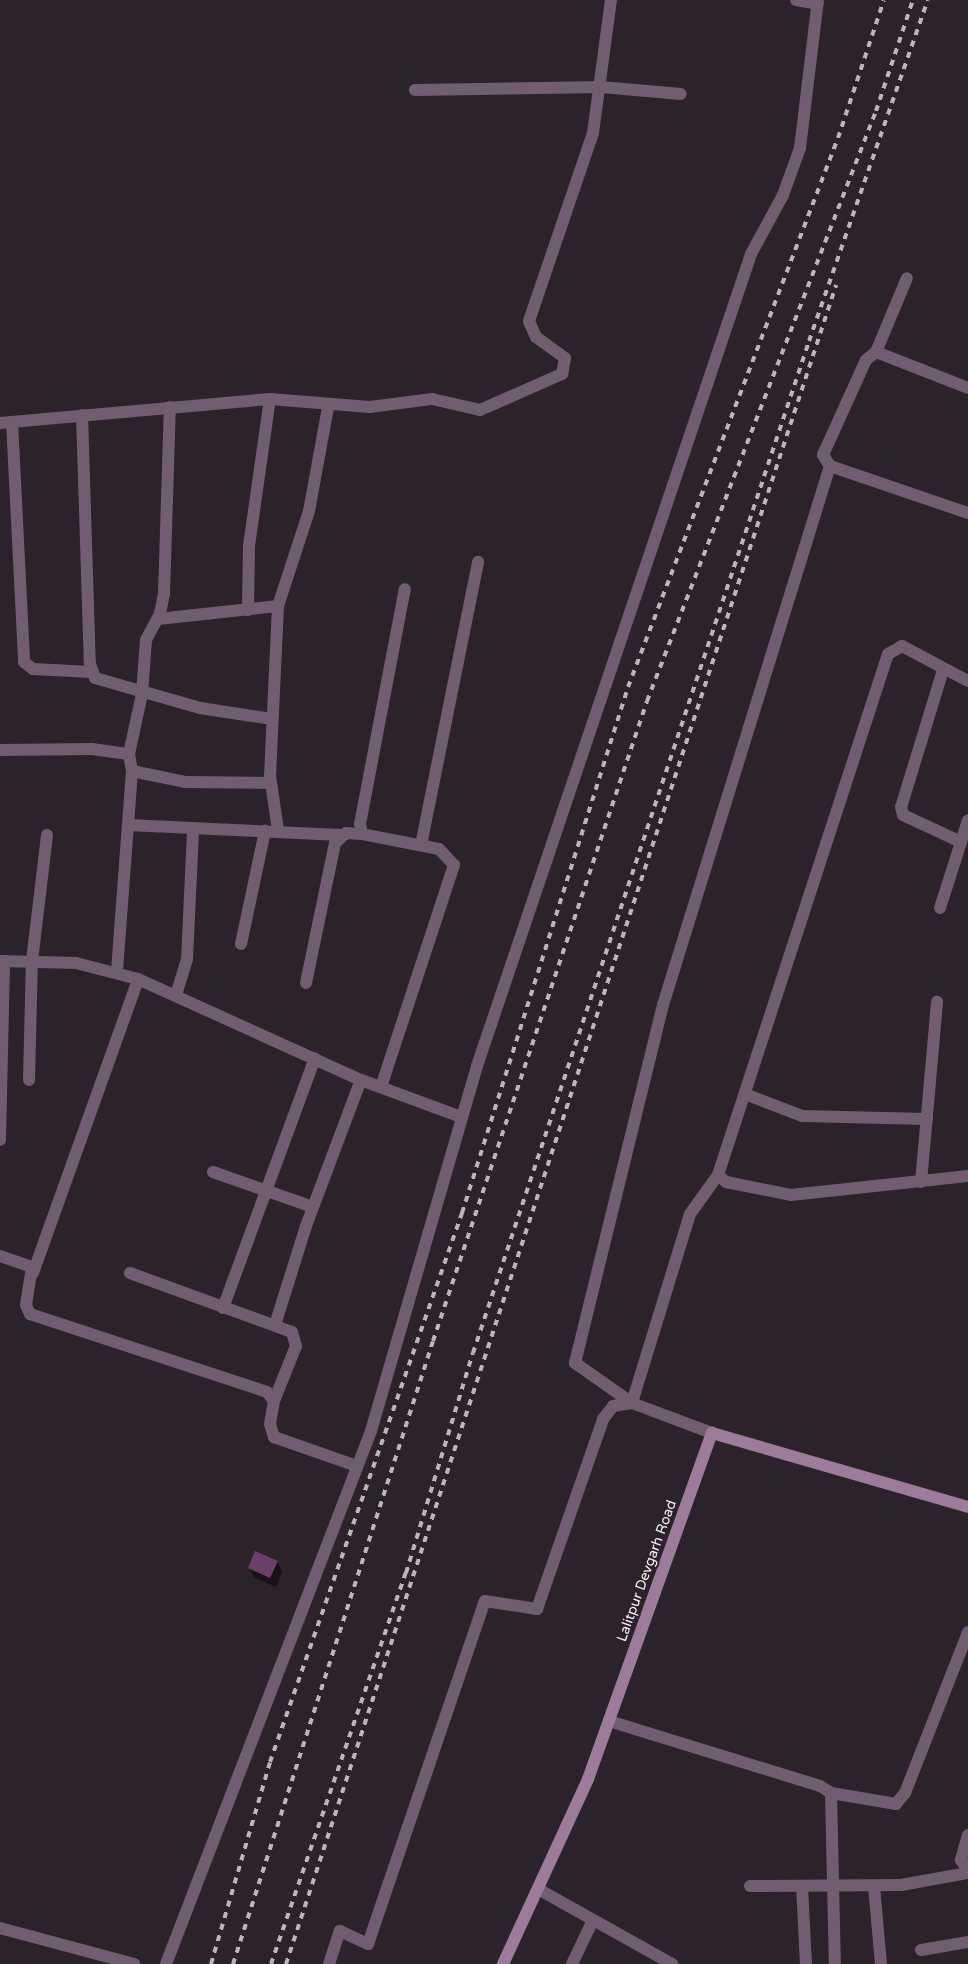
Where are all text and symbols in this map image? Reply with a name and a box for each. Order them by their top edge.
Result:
street label: Lalitpur Devgarh Road [614,1498,680,1644]

